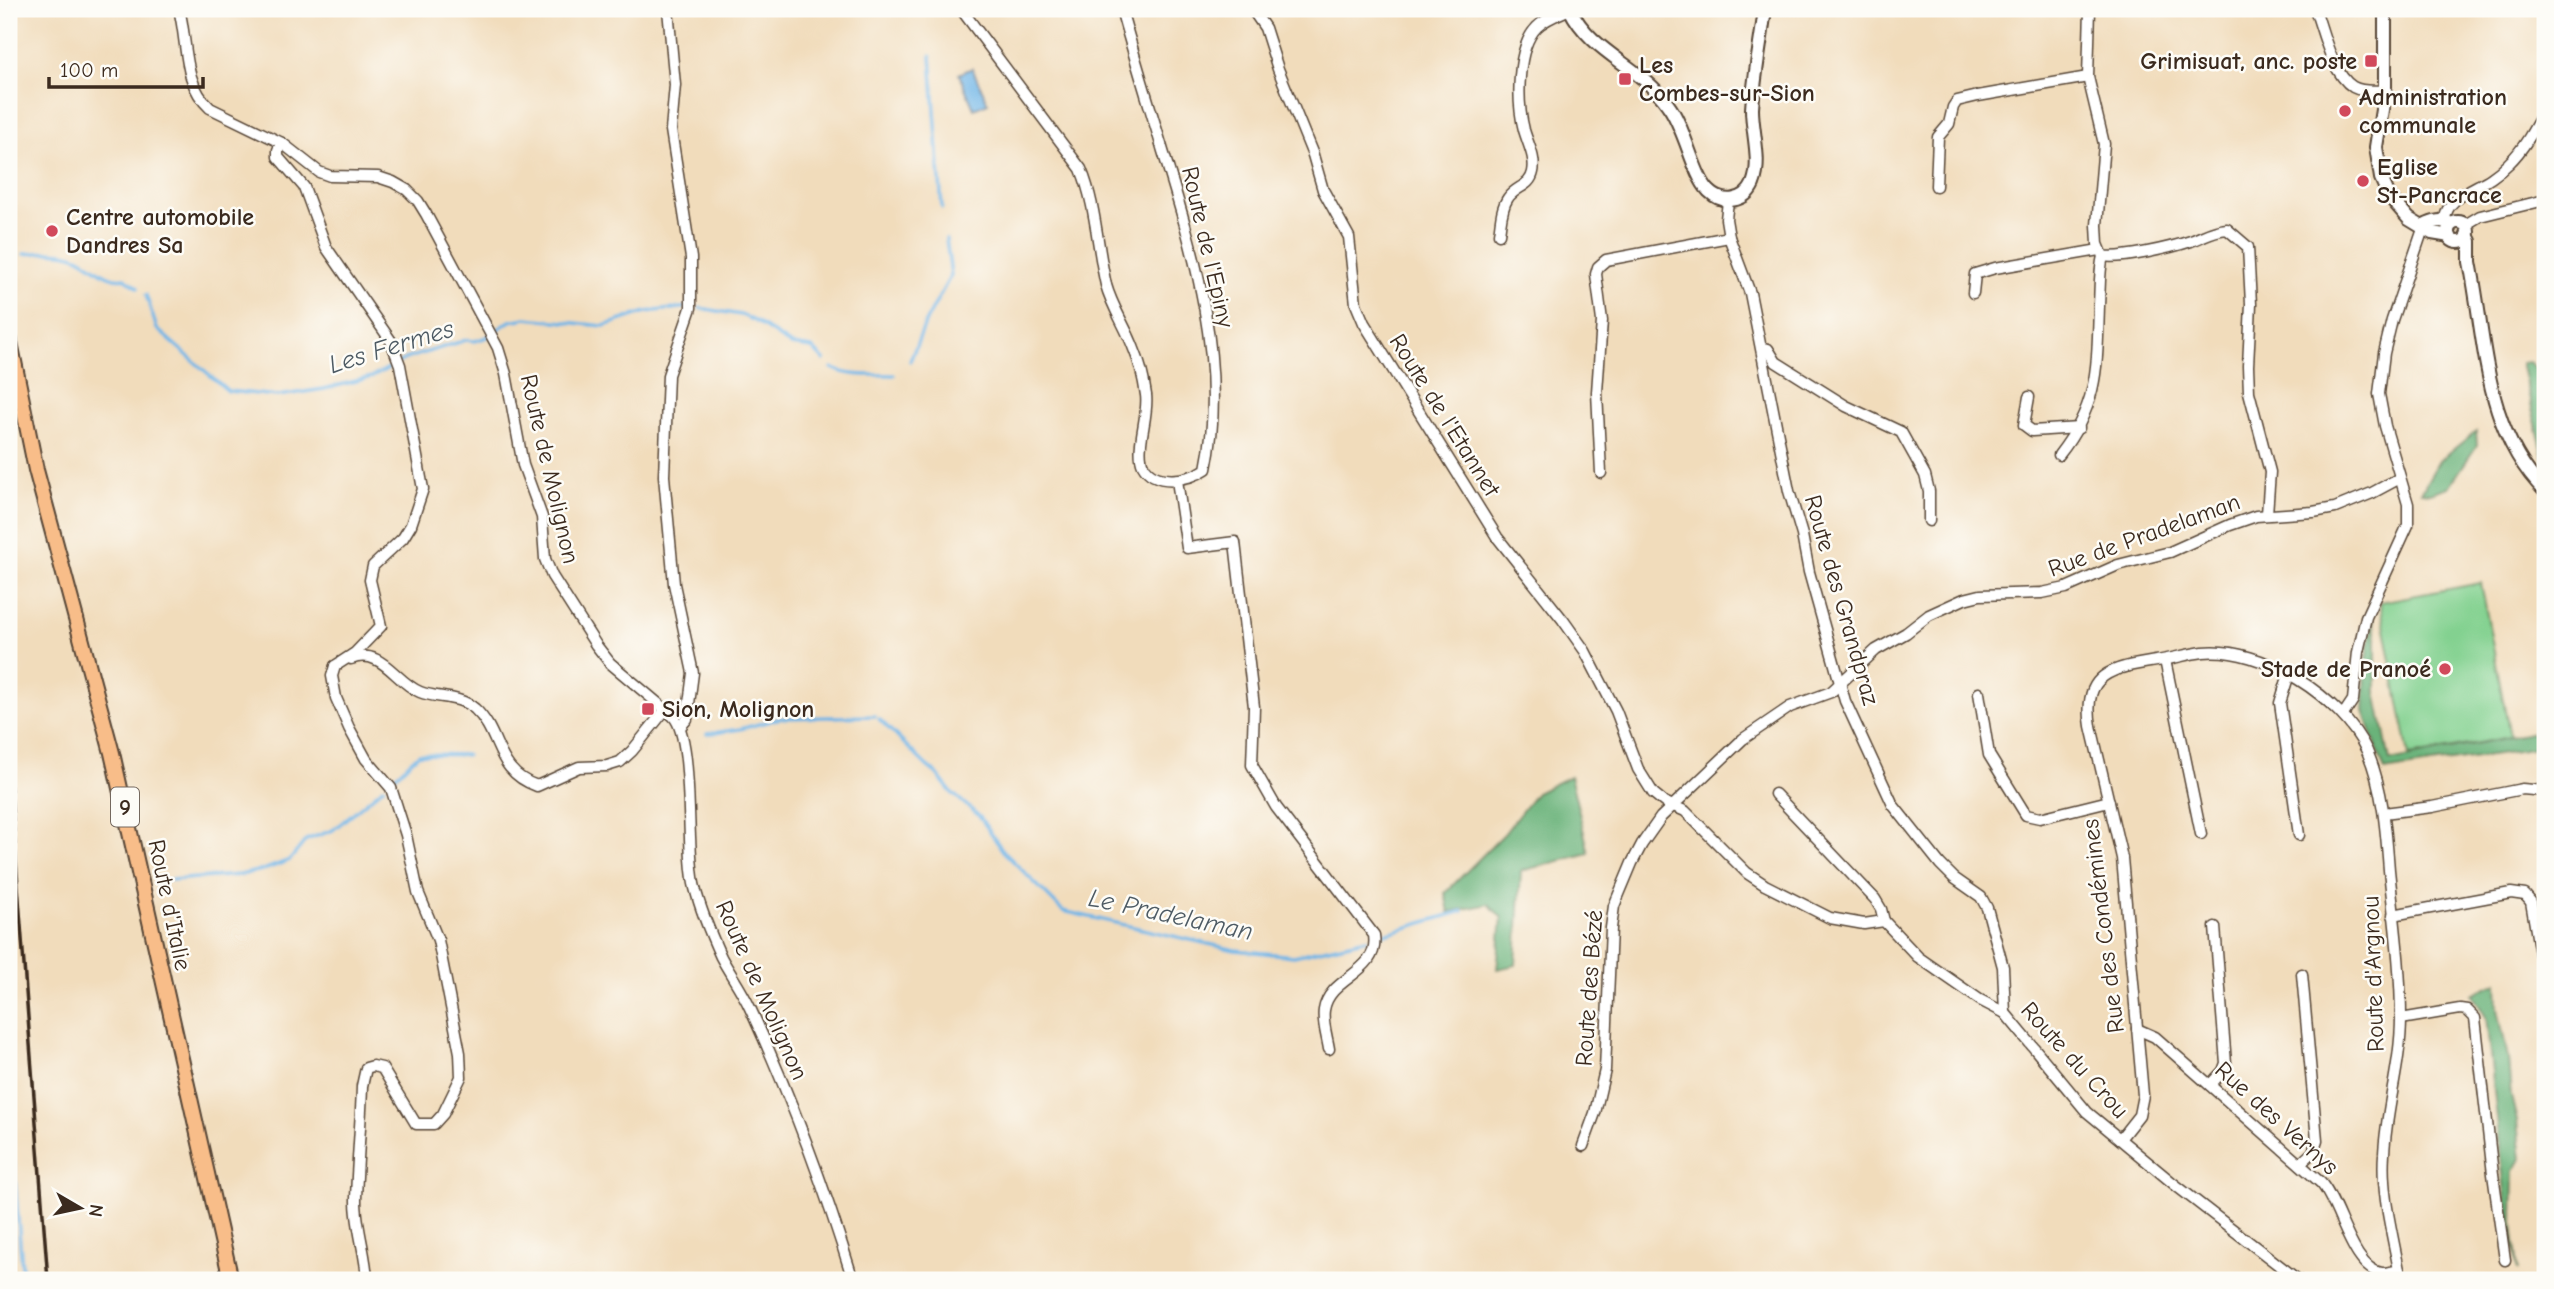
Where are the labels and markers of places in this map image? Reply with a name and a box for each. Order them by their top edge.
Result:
place label: Grimisuat, anc. poste [2140,47,2357,75]
place label: Les Combes-sur-Sion [1639,51,1815,107]
marker: Grimisuat, anc. poste [2363,53,2379,69]
marker: Les Combes-sur-Sion [1617,71,1633,87]
place label: Administration communale [2359,83,2507,139]
marker: Administration communale [2337,103,2353,119]
place label: Eglise St-Pancrace [2377,153,2502,209]
marker: Eglise St-Pancrace [2355,173,2371,189]
place label: Centre automobile Dandres Sa [66,203,254,259]
marker: Centre automobile Dandres Sa [44,223,60,239]
place label: Stade de Pranoé [2261,655,2431,683]
marker: Stade de Pranoé [2437,661,2453,677]
place label: Sion, Molignon [662,695,814,723]
marker: Sion, Molignon [640,701,656,717]

